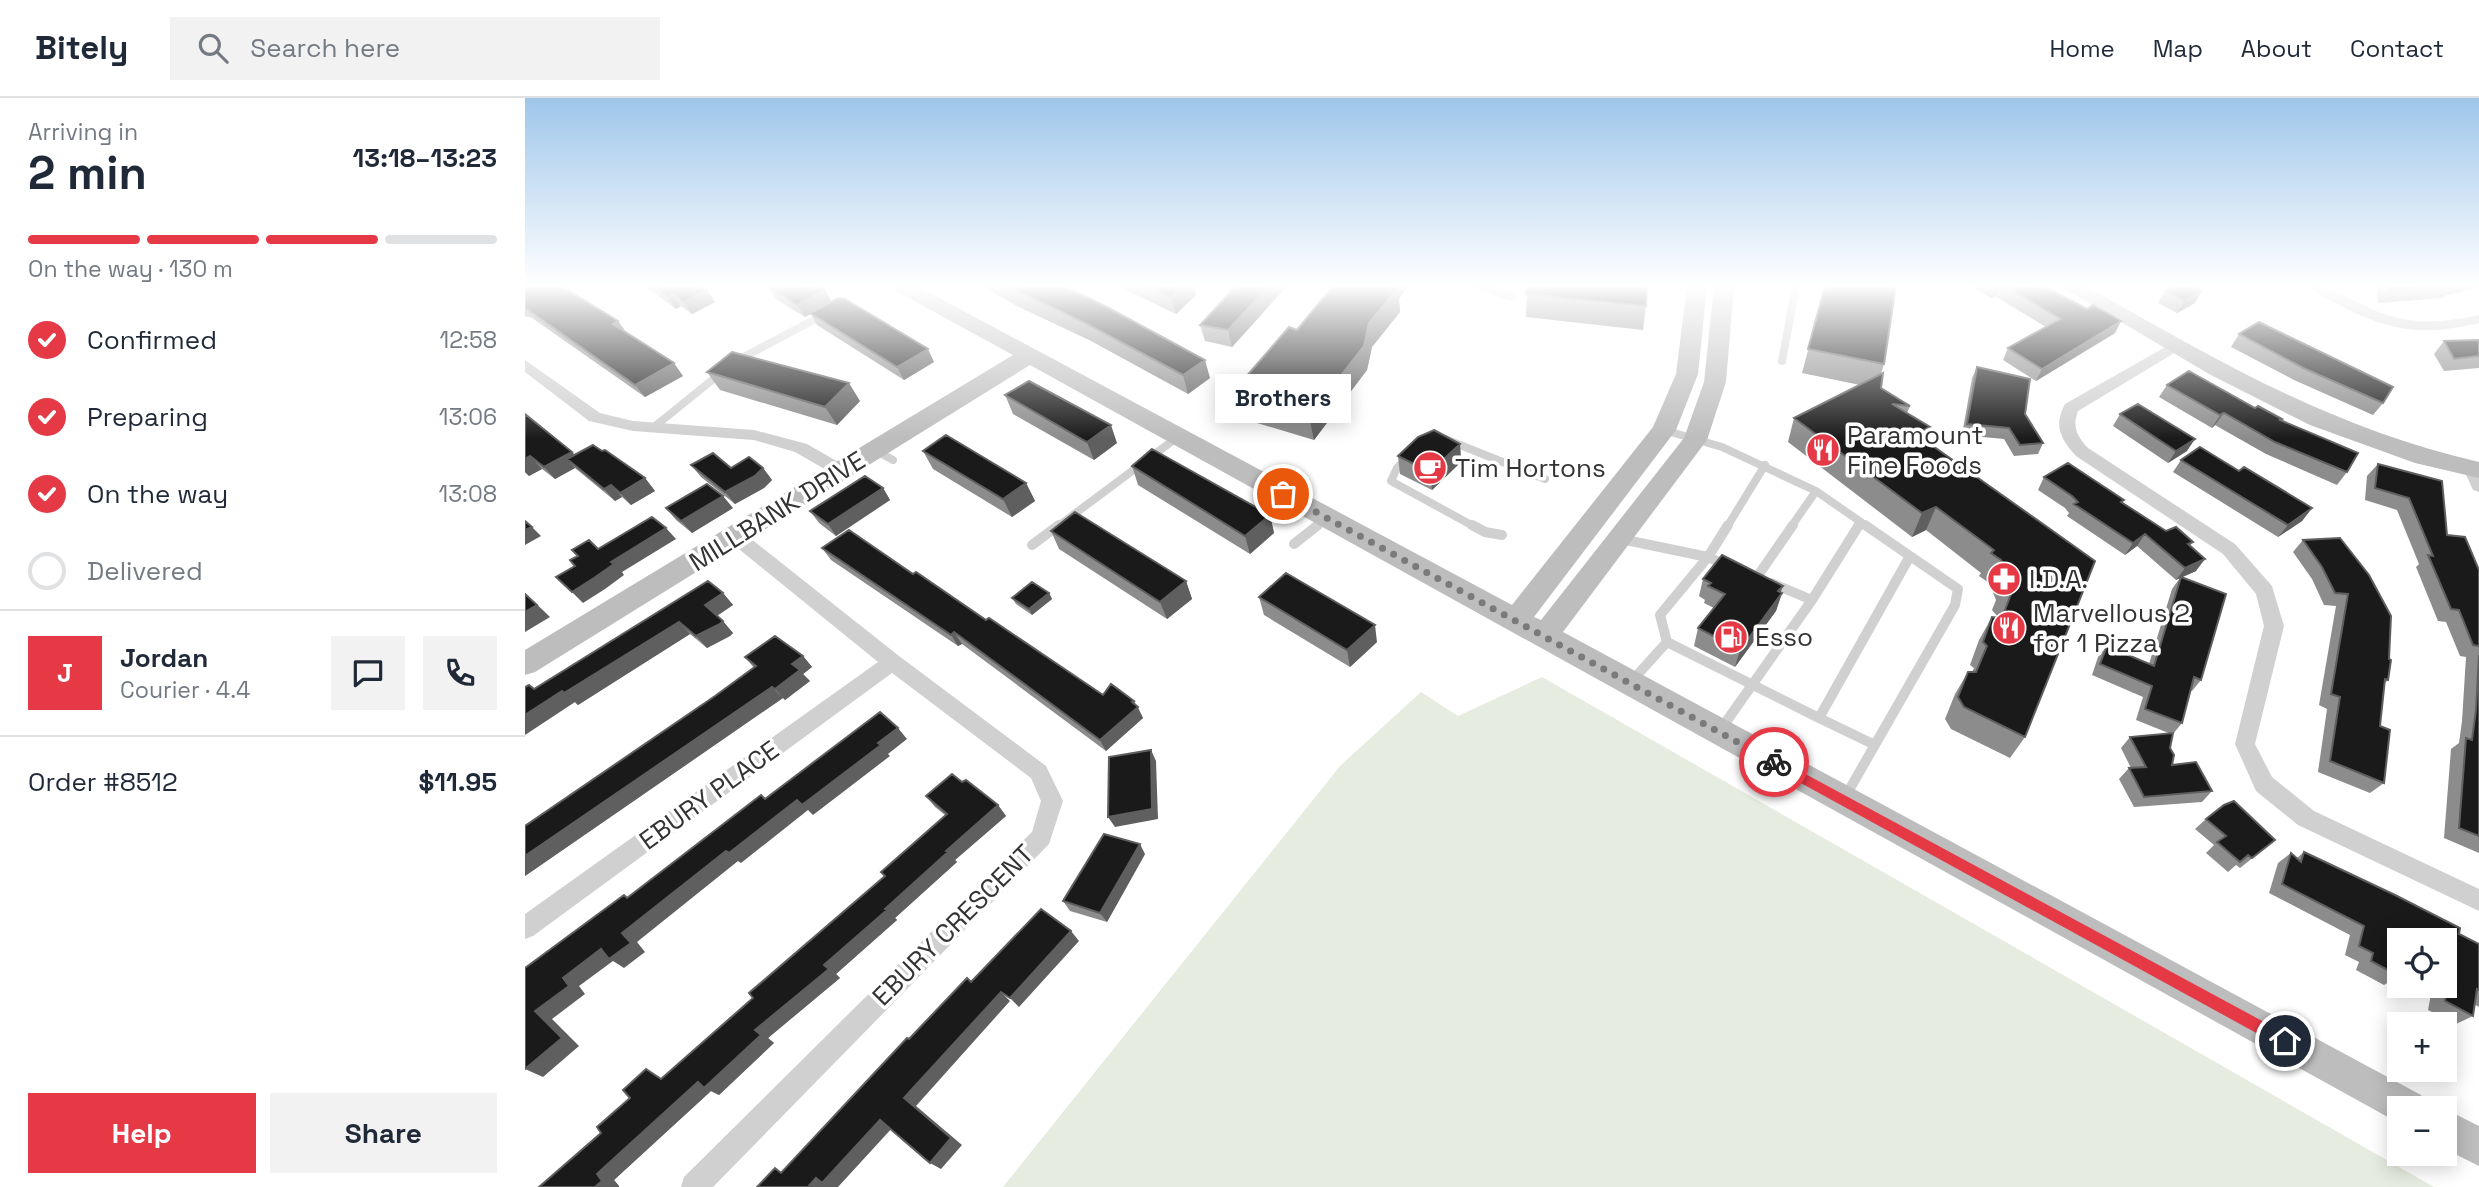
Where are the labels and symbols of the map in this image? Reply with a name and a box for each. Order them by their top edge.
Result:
callout: Brothers [1215,375,1351,424]
place label: Paramount Fine Foods [1847,418,1983,482]
restaurant icon: Paramount Fine Foods [1804,431,1842,469]
street label: MILLBANK DRIVE [683,443,871,579]
cafe icon: Tim Hortons [1411,449,1449,487]
place label: Tim Hortons [1455,451,1606,485]
pin [1253,464,1313,524]
pharmacy icon: I.D.A. [1985,560,2023,598]
place label: I.D.A. [2029,562,2088,596]
place label: Marvellous 2 for 1 Pizza [2033,596,2190,660]
restaurant icon: Marvellous 2 for 1 Pizza [1990,609,2028,647]
fuel station icon: Esso [1712,618,1750,656]
place label: Esso [1755,620,1813,654]
courier [1739,727,1809,797]
street label: EBURY PLACE [632,733,786,857]
street label: EBURY CRESCENT [865,837,1041,1013]
pin [2255,1011,2315,1071]

